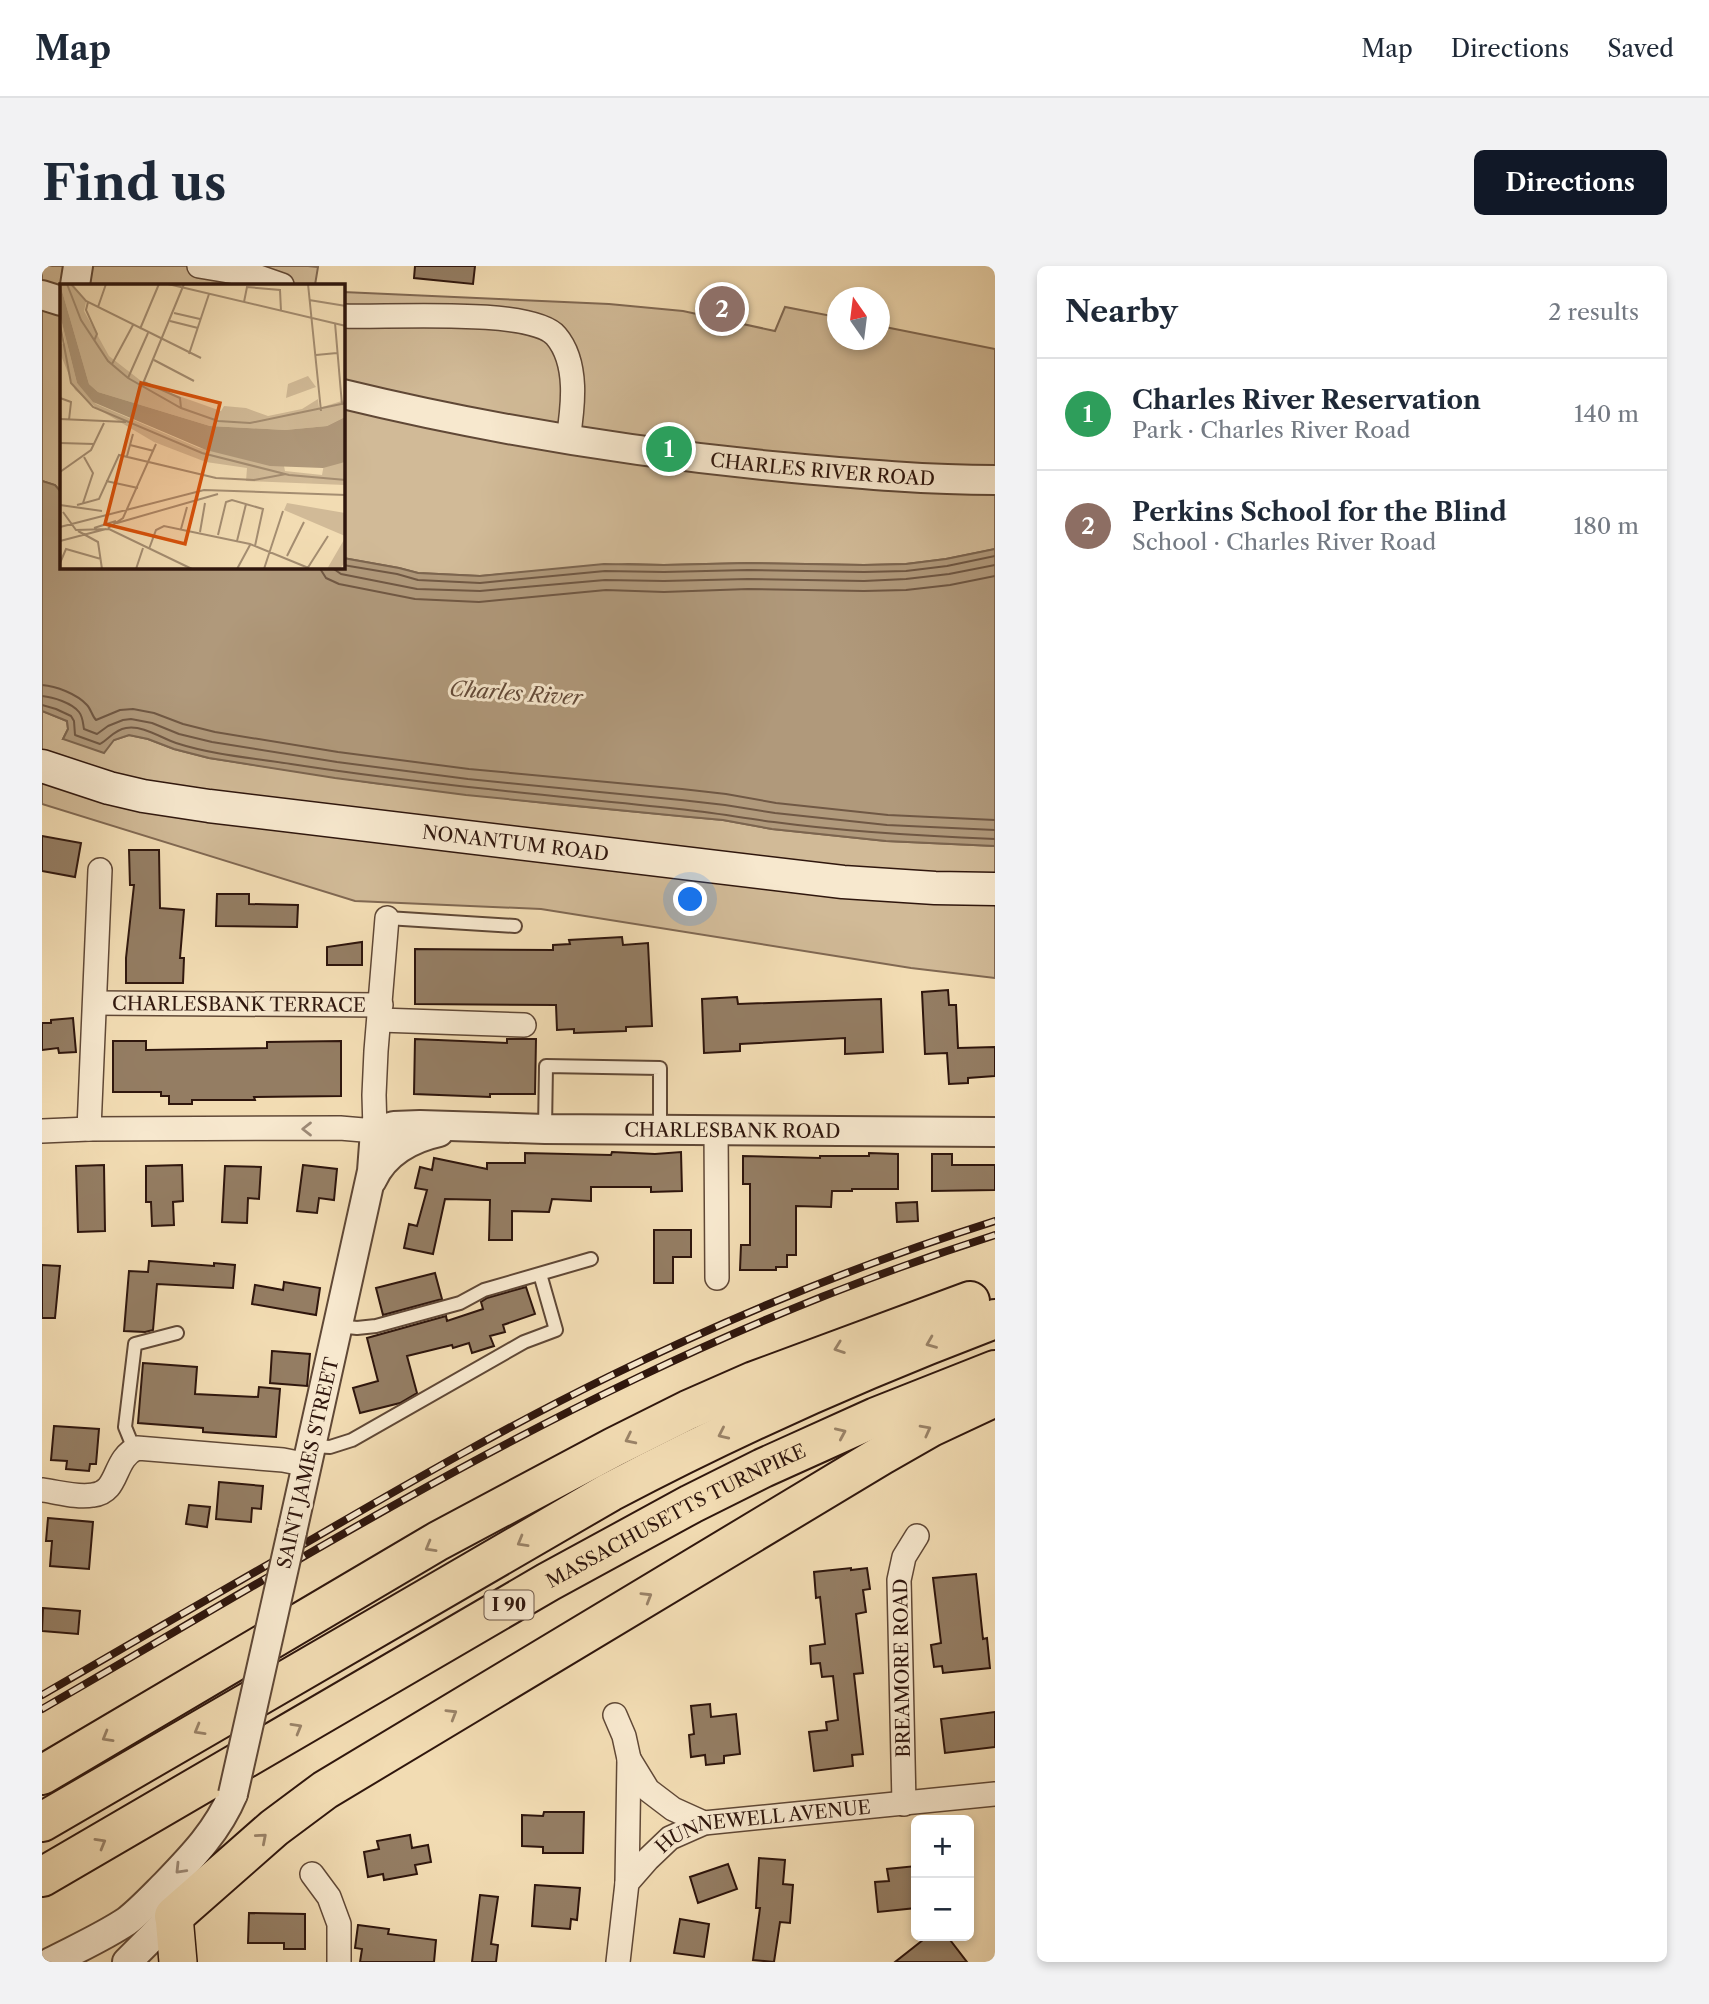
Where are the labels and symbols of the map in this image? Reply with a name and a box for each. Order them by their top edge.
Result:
pin: 2 [699,283,745,335]
inset map [60,284,345,569]
north arrow [827,287,890,350]
pin: 1 [646,423,692,475]
street label: CHARLES RIVER ROAD [709,448,935,490]
water label: Charles River [449,676,585,710]
street label: NONANTUM ROAD [421,820,610,865]
your location [673,882,707,916]
street label: CHARLESBANK TERRACE [112,992,366,1016]
street label: CHARLESBANK ROAD [624,1118,841,1142]
one-way arrow [301,1121,311,1137]
one-way arrow [926,1335,938,1349]
one-way arrow [833,1340,845,1354]
street label: SAINT JAMES STREET [272,1354,344,1571]
one-way arrow [919,1425,931,1438]
one-way arrow [718,1426,730,1440]
one-way arrow [834,1427,847,1441]
one-way arrow [625,1430,637,1444]
street label: MASSACHUSETTS TURNPIKE [542,1439,809,1592]
one-way arrow [517,1534,530,1547]
one-way arrow [424,1538,437,1551]
street label: BREAMORE ROAD [889,1578,915,1758]
road number: I 90 [484,1590,533,1620]
one-way arrow [639,1592,652,1605]
one-way arrow [444,1709,457,1722]
one-way arrow [194,1722,207,1735]
one-way arrow [290,1723,303,1736]
one-way arrow [102,1728,115,1741]
street label: HUNNEWELL AVENUE [650,1795,872,1858]
one-way arrow [254,1834,267,1846]
one-way arrow [94,1838,106,1851]
one-way arrow [176,1861,189,1874]

